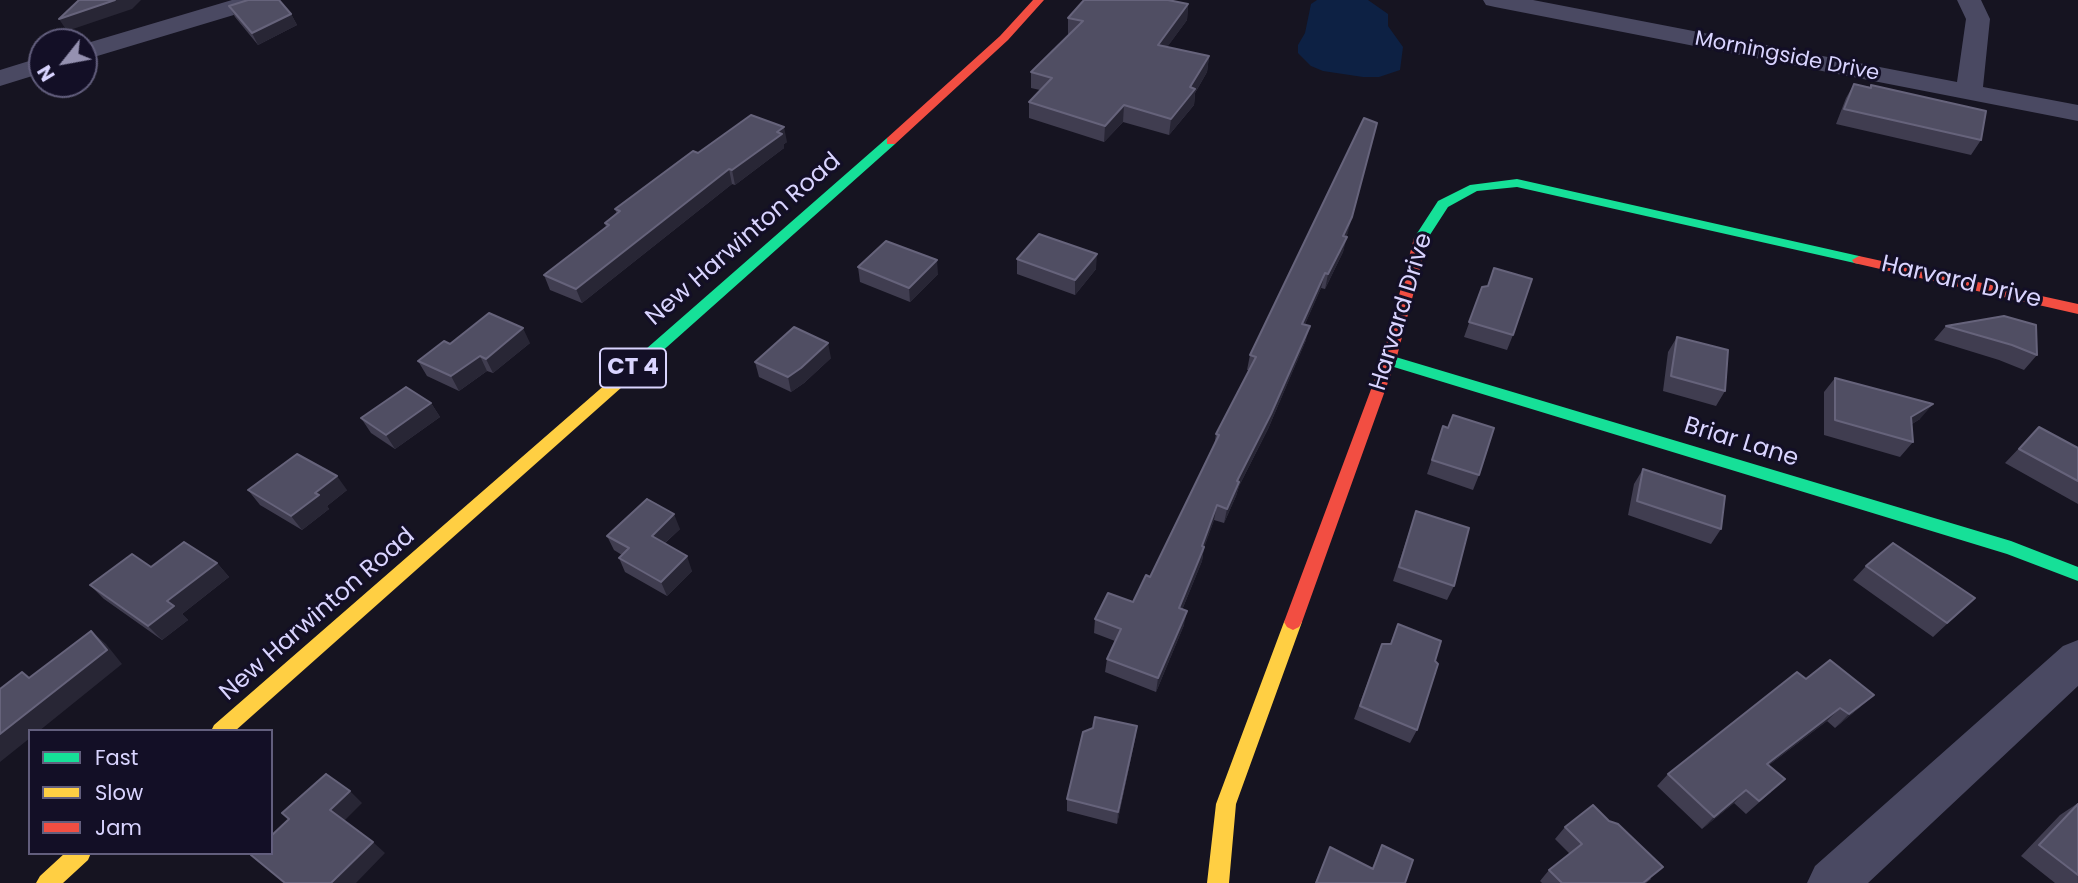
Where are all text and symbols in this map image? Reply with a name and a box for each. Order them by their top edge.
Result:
street label: Morningside Drive [1693,27,1881,87]
north arrow [28,28,98,98]
text: N [31,60,62,86]
street label: New Harwinton Road [641,148,847,332]
street label: Harvard Drive [1364,230,1440,394]
street label: Harvard Drive [1878,251,2044,315]
road number: CT 4 [600,348,666,388]
street label: Briar Lane [1680,412,1802,474]
street label: New Harwinton Road [215,523,421,707]
legend [28,729,273,855]
text: Fast [95,743,138,772]
text: Slow [95,778,143,807]
text: Jam [95,813,142,842]

